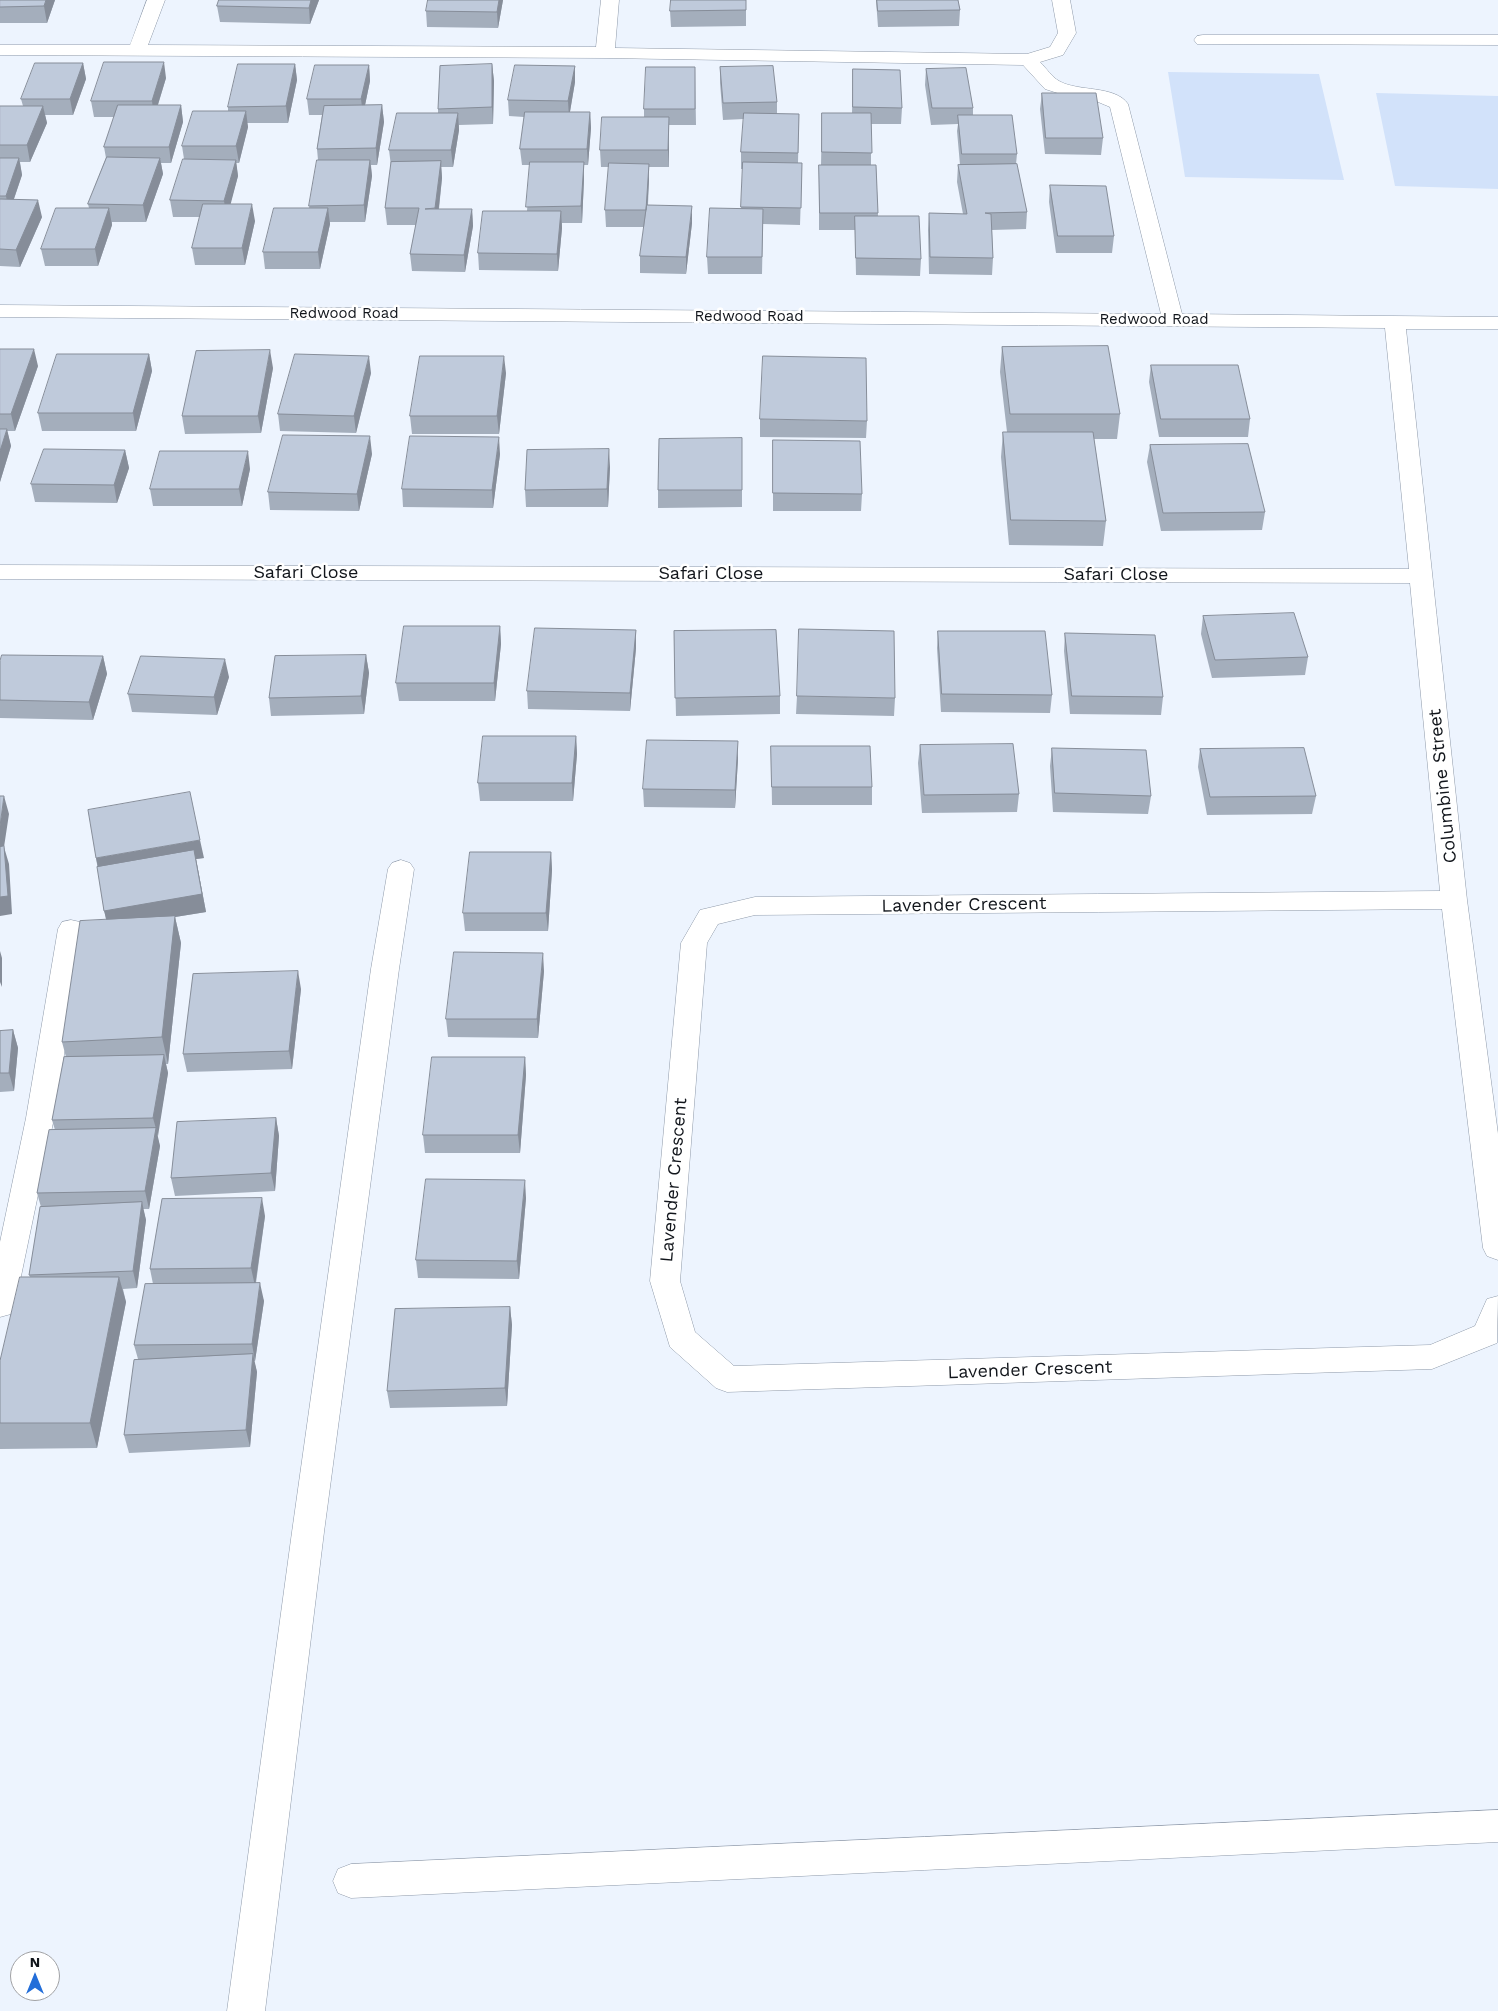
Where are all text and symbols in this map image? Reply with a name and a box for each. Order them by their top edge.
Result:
street label: Redwood Road [289,305,399,323]
street label: Redwood Road [694,308,804,326]
street label: Redwood Road [1099,311,1209,329]
street label: Safari Close [254,562,358,584]
street label: Safari Close [659,563,763,585]
street label: Safari Close [1064,564,1168,586]
street label: Columbine Street [1424,708,1462,864]
street label: Lavender Crescent [881,893,1047,917]
street label: Lavender Crescent [656,1097,692,1263]
street label: Lavender Crescent [947,1356,1113,1384]
north arrow [10,1951,60,2001]
text: N [30,1954,40,1970]

